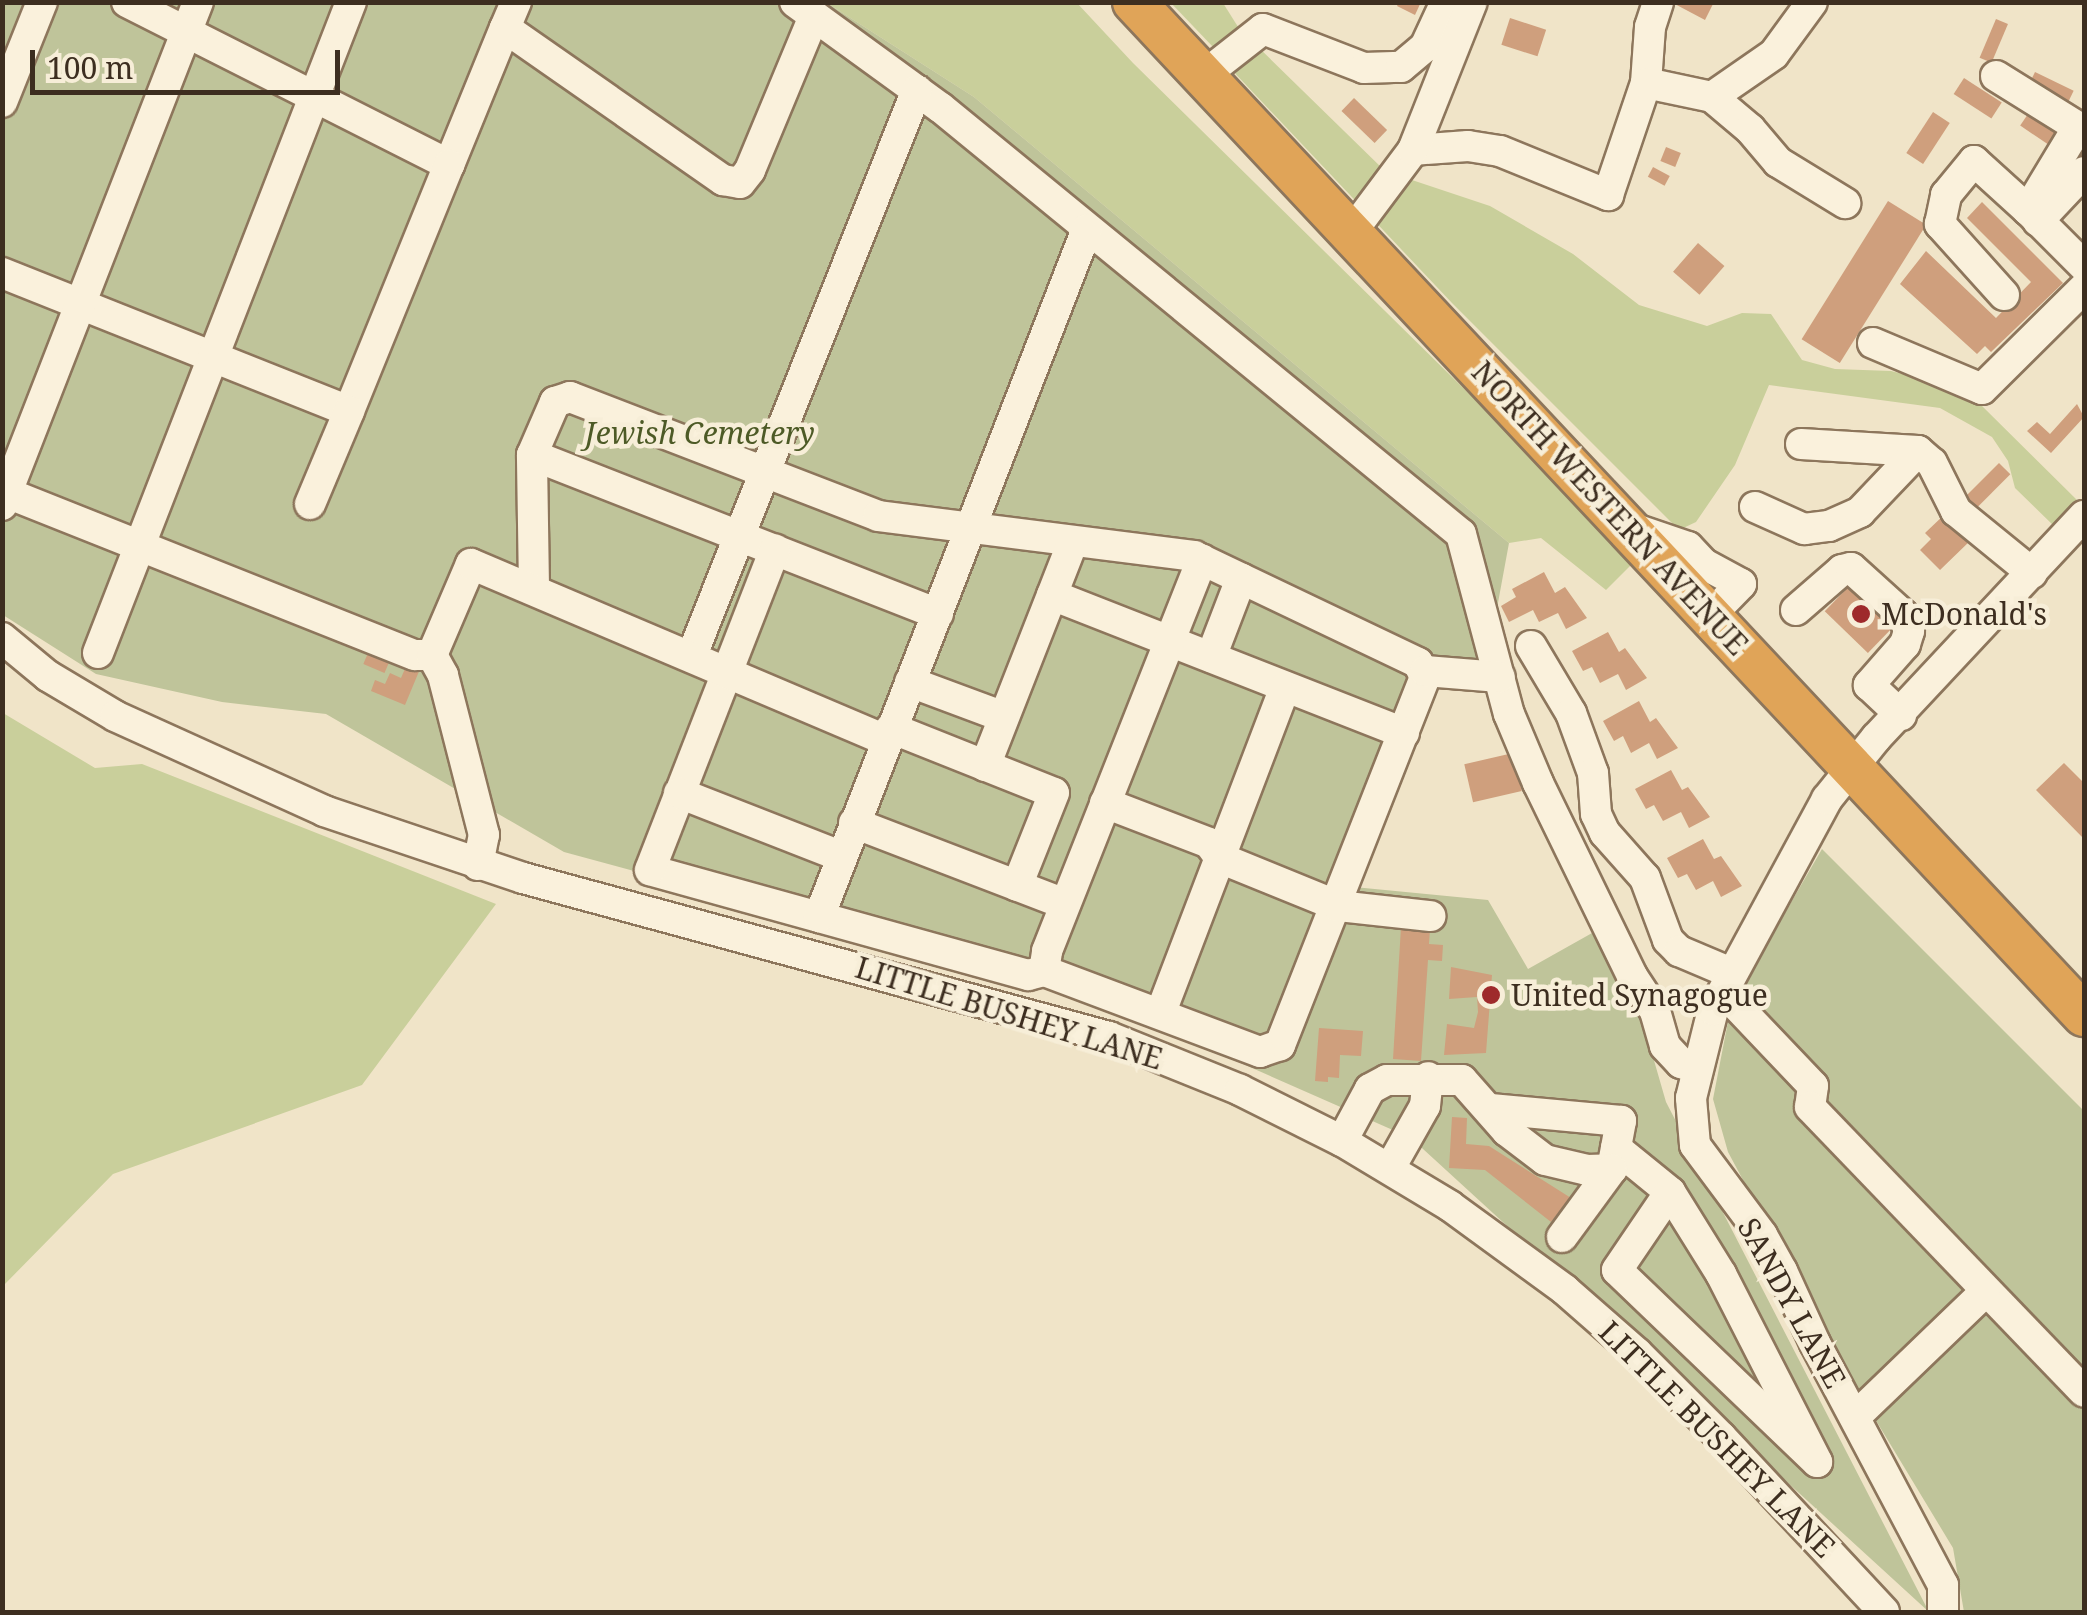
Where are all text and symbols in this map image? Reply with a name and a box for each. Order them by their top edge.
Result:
scale bar [35,30,345,92]
text: 100 m [47,47,133,88]
street label: NORTH WESTERN AVENUE [1464,354,1756,662]
park label: Jewish Cemetery [585,415,815,451]
place label: McDonald's [1881,596,2047,632]
marker: McDonald's [1850,603,1872,625]
street label: LITTLE BUSHEY LANE [851,949,1167,1077]
place label: United Synagogue [1511,977,1768,1013]
marker: United Synagogue [1480,984,1502,1006]
street label: SANDY LANE [1731,1212,1853,1394]
street label: LITTLE BUSHEY LANE [1592,1314,1842,1564]

